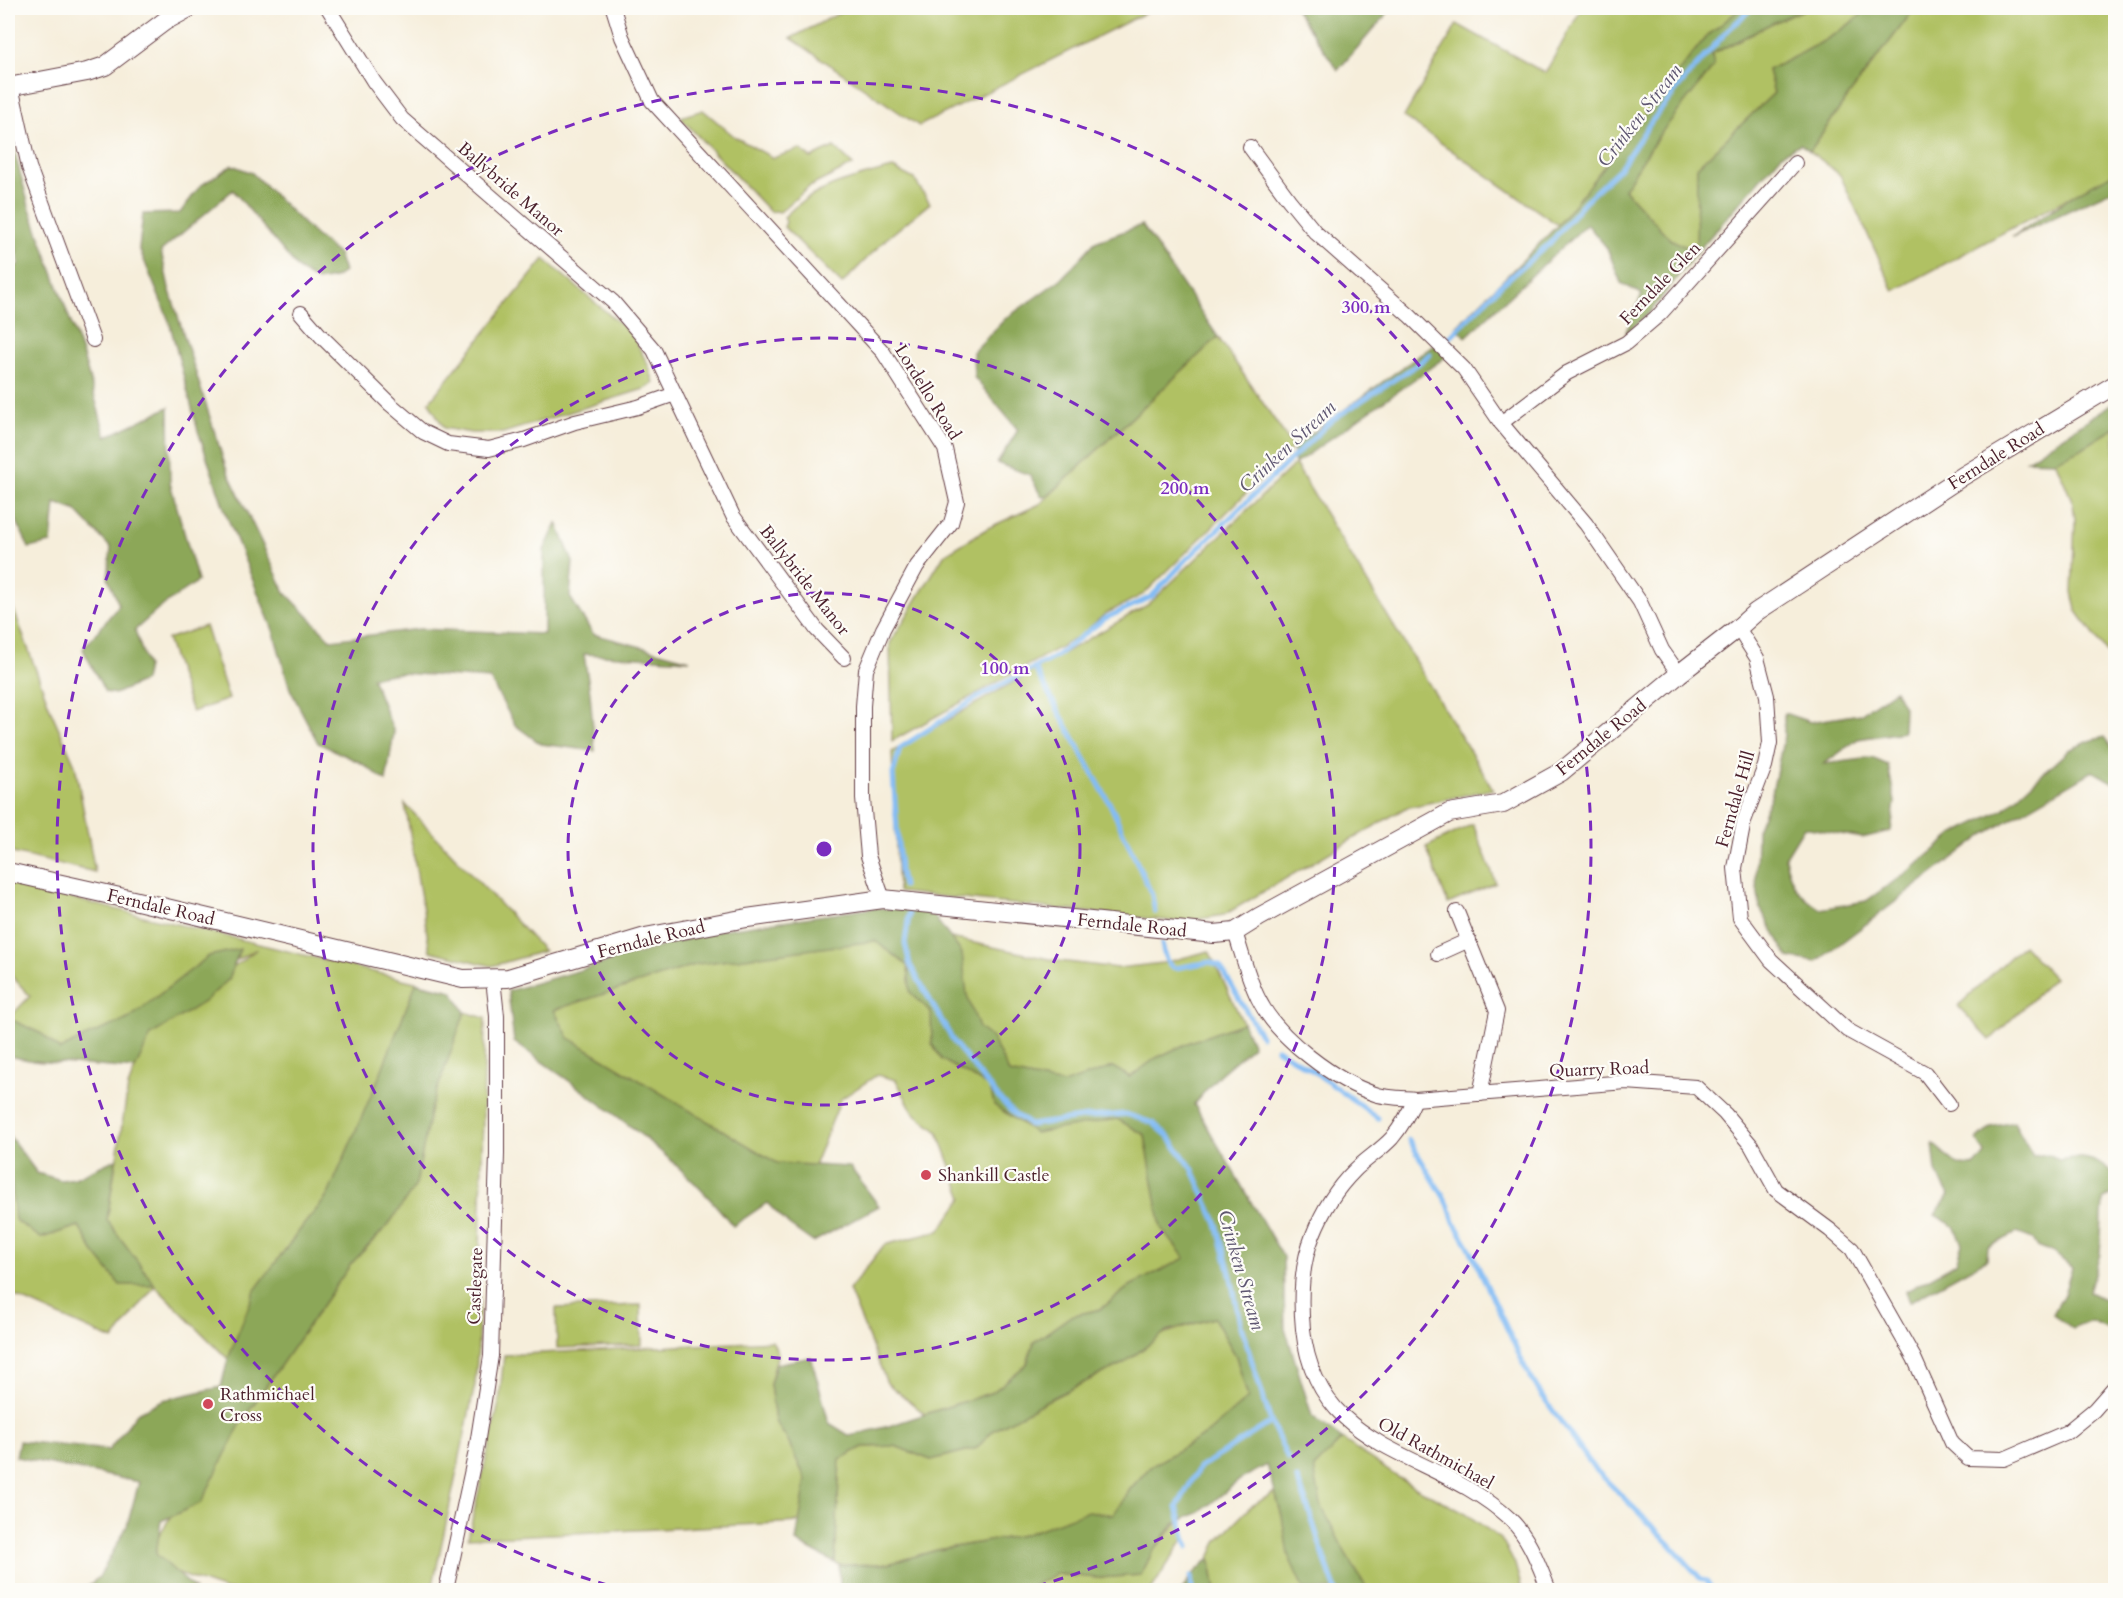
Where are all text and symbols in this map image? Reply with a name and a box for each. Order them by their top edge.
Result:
water label: Crinken Stream [1591,58,1688,173]
street label: Ballybride Manor [452,136,570,243]
street label: Ferndale Glen [1614,235,1707,331]
text: 300 m [1341,295,1391,320]
street label: Lordello Road [888,340,967,445]
water label: Crinken Stream [1233,394,1342,499]
street label: Ferndale Road [1943,417,2050,496]
text: 200 m [1160,476,1210,501]
street label: Ballybride Manor [754,520,856,641]
text: 100 m [980,656,1030,681]
street label: Ferndale Road [1551,693,1652,782]
street label: Ferndale Hill [1710,748,1761,850]
centre of rings [814,839,834,859]
street label: Ferndale Road [105,883,218,932]
street label: Ferndale Road [1076,907,1188,944]
street label: Ferndale Road [595,914,708,965]
street label: Quarry Road [1548,1055,1650,1084]
place label: Shankill Castle [938,1163,1050,1188]
marker: Shankill Castle [919,1168,933,1182]
water label: Crinken Stream [1211,1207,1272,1334]
street label: Castlegate [462,1247,489,1325]
place label: Rathmichael Cross [220,1382,315,1428]
marker: Rathmichael Cross [201,1397,215,1411]
street label: Old Rathmichael [1373,1411,1499,1496]

